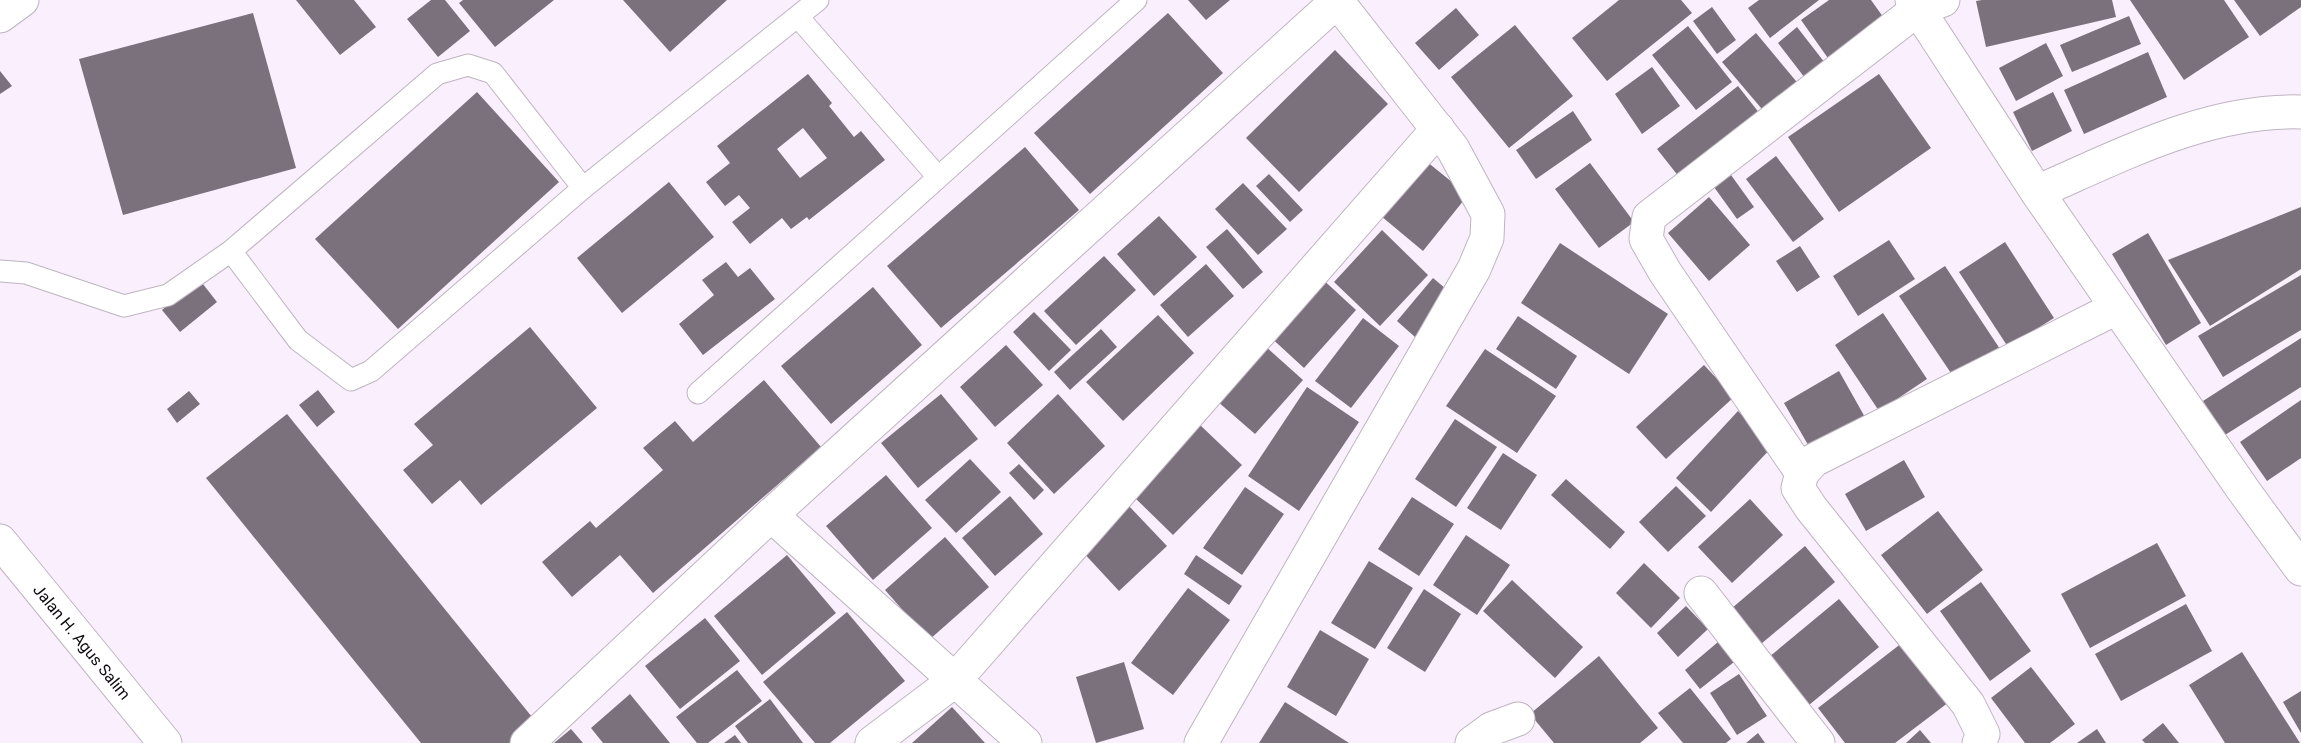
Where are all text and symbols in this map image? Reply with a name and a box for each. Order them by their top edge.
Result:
street label: Jalan H. Agus Salim [30,580,135,703]

